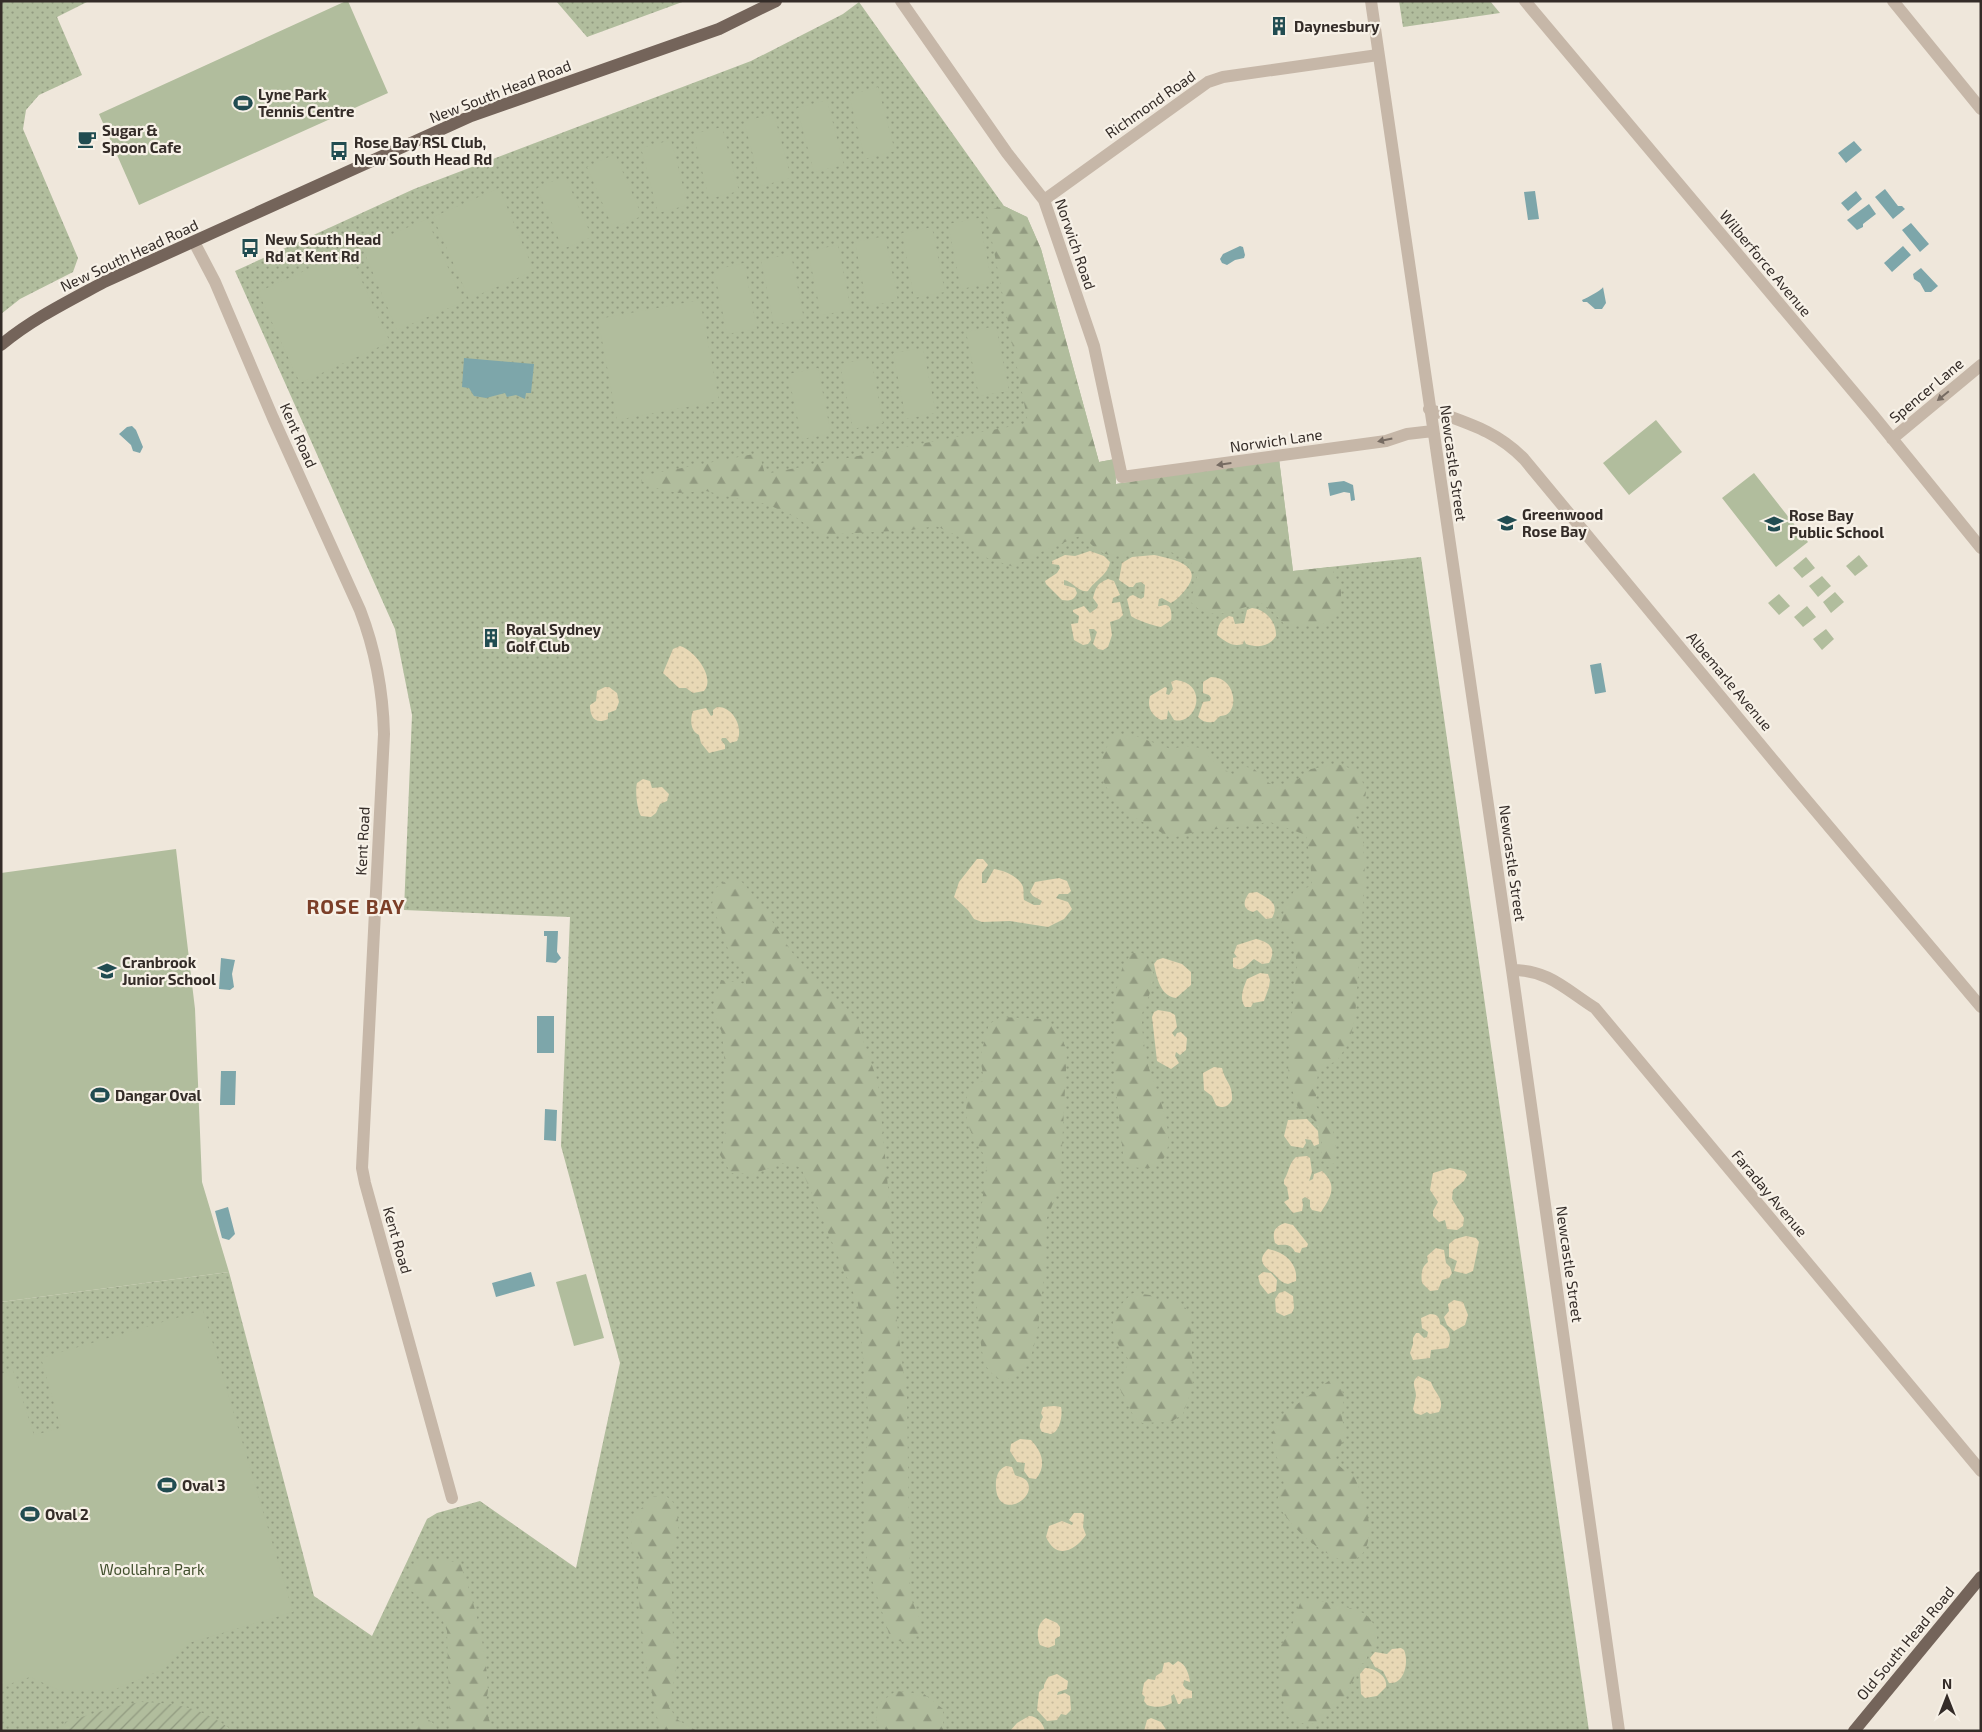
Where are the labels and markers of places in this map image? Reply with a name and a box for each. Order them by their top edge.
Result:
building icon: Daynesbury [1268,15,1290,37]
place label: Daynesbury [1294,17,1380,36]
place label: Lyne Park Tennis Centre [258,85,355,120]
sports icon: Lyne Park Tennis Centre [232,92,254,114]
place label: Sugar & Spoon Cafe [102,121,182,156]
cafe icon: Sugar & Spoon Cafe [76,128,98,150]
place label: Rose Bay RSL Club, New South Head Rd [354,133,492,168]
bus stop icon: Rose Bay RSL Club, New South Head Rd [328,140,350,162]
place label: New South Head Rd at Kent Rd [265,230,381,265]
bus stop icon: New South Head Rd at Kent Rd [239,237,261,259]
place label: Greenwood Rose Bay [1522,505,1603,541]
place label: Rose Bay Public School [1789,506,1884,541]
school or university icon: Greenwood Rose Bay [1496,512,1518,534]
school or university icon: Rose Bay Public School [1763,513,1785,535]
place label: Royal Sydney Golf Club [506,620,602,655]
building icon: Royal Sydney Golf Club [480,627,502,649]
place label: Cranbrook Junior School [122,953,216,988]
school or university icon: Cranbrook Junior School [96,960,118,982]
sports icon: Dangar Oval [89,1084,111,1106]
place label: Dangar Oval [115,1086,202,1104]
sports icon: Oval 3 [156,1474,178,1496]
place label: Oval 3 [182,1476,226,1494]
sports icon: Oval 2 [19,1503,41,1525]
place label: Oval 2 [45,1505,89,1523]

